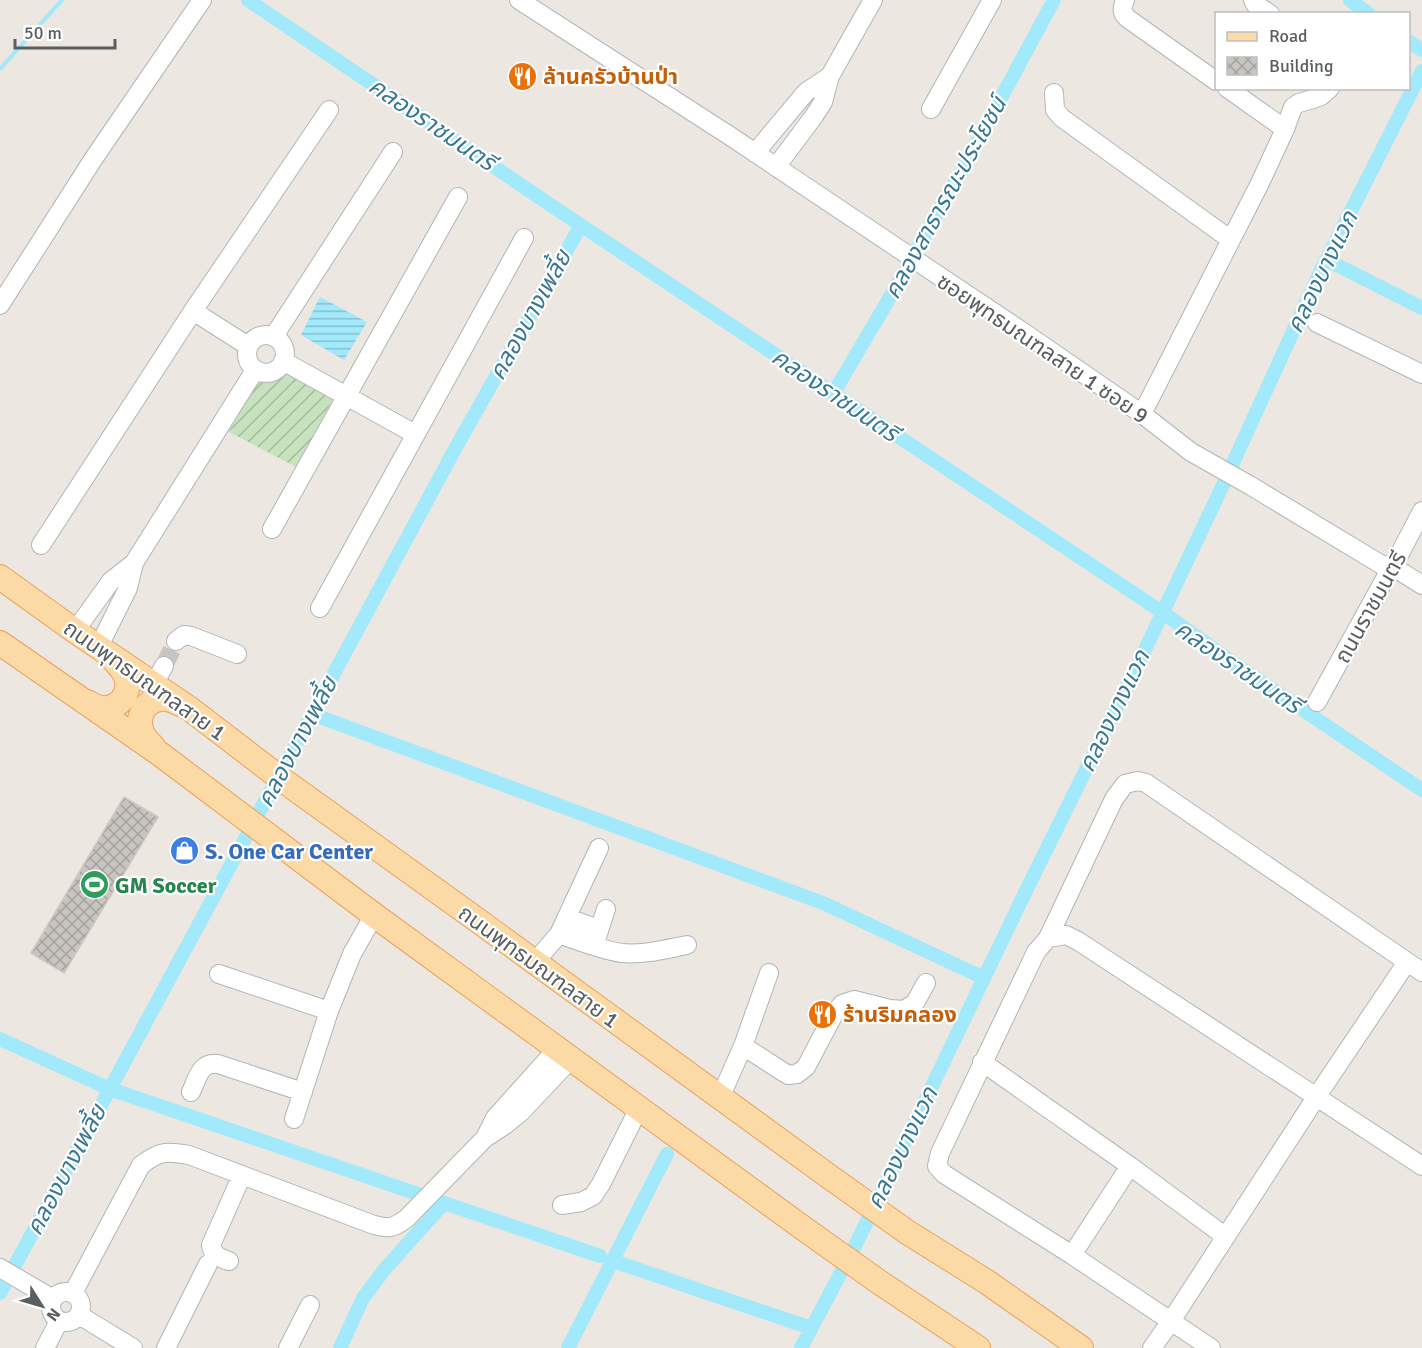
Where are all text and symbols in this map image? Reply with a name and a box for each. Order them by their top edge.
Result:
scale bar [15,12,116,50]
legend [1215,12,1410,90]
text: 50 m [24,22,62,44]
text: Road [1269,25,1308,47]
text: Building [1269,55,1333,77]
restaurant icon: ล้านครัวบ้านป่า [506,60,538,92]
place label: ล้านครัวบ้านป่า [543,63,678,90]
water label: คลองราชมนตรี [363,71,504,180]
water label: คลองสาธารณะประโยชน์ [877,88,1015,304]
water label: คลองบางแวก [1280,205,1365,338]
water label: คลองบางเพลี้ย [480,242,579,385]
street label: ซอยพุทธมณฑลสาย 1 ซอย 9 [932,268,1154,429]
water label: คลองราชมนตรี [766,342,907,451]
street label: ถนนราชมนตรี [1329,547,1412,668]
street label: ถนนพุทธมณฑลสาย 1 [58,614,231,747]
water label: คลองราชมนตรี [1169,614,1310,723]
water label: คลองบางแวก [1072,644,1157,777]
water label: คลองบางเพลี้ย [248,669,345,812]
shop icon: S. One Car Center [168,835,200,867]
place label: S. One Car Center [205,838,373,865]
sports icon: GM Soccer [78,869,110,901]
place label: GM Soccer [115,872,217,899]
street label: ถนนพุทธมณฑลสาย 1 [453,899,624,1034]
restaurant icon: ร้านริมคลอง [806,998,838,1030]
place label: ร้านริมคลอง [843,1001,957,1028]
water label: คลองบางแวก [860,1081,945,1214]
water label: คลองบางเพลี้ย [17,1097,114,1240]
north arrow [12,1276,72,1336]
text: N [42,1304,65,1325]

